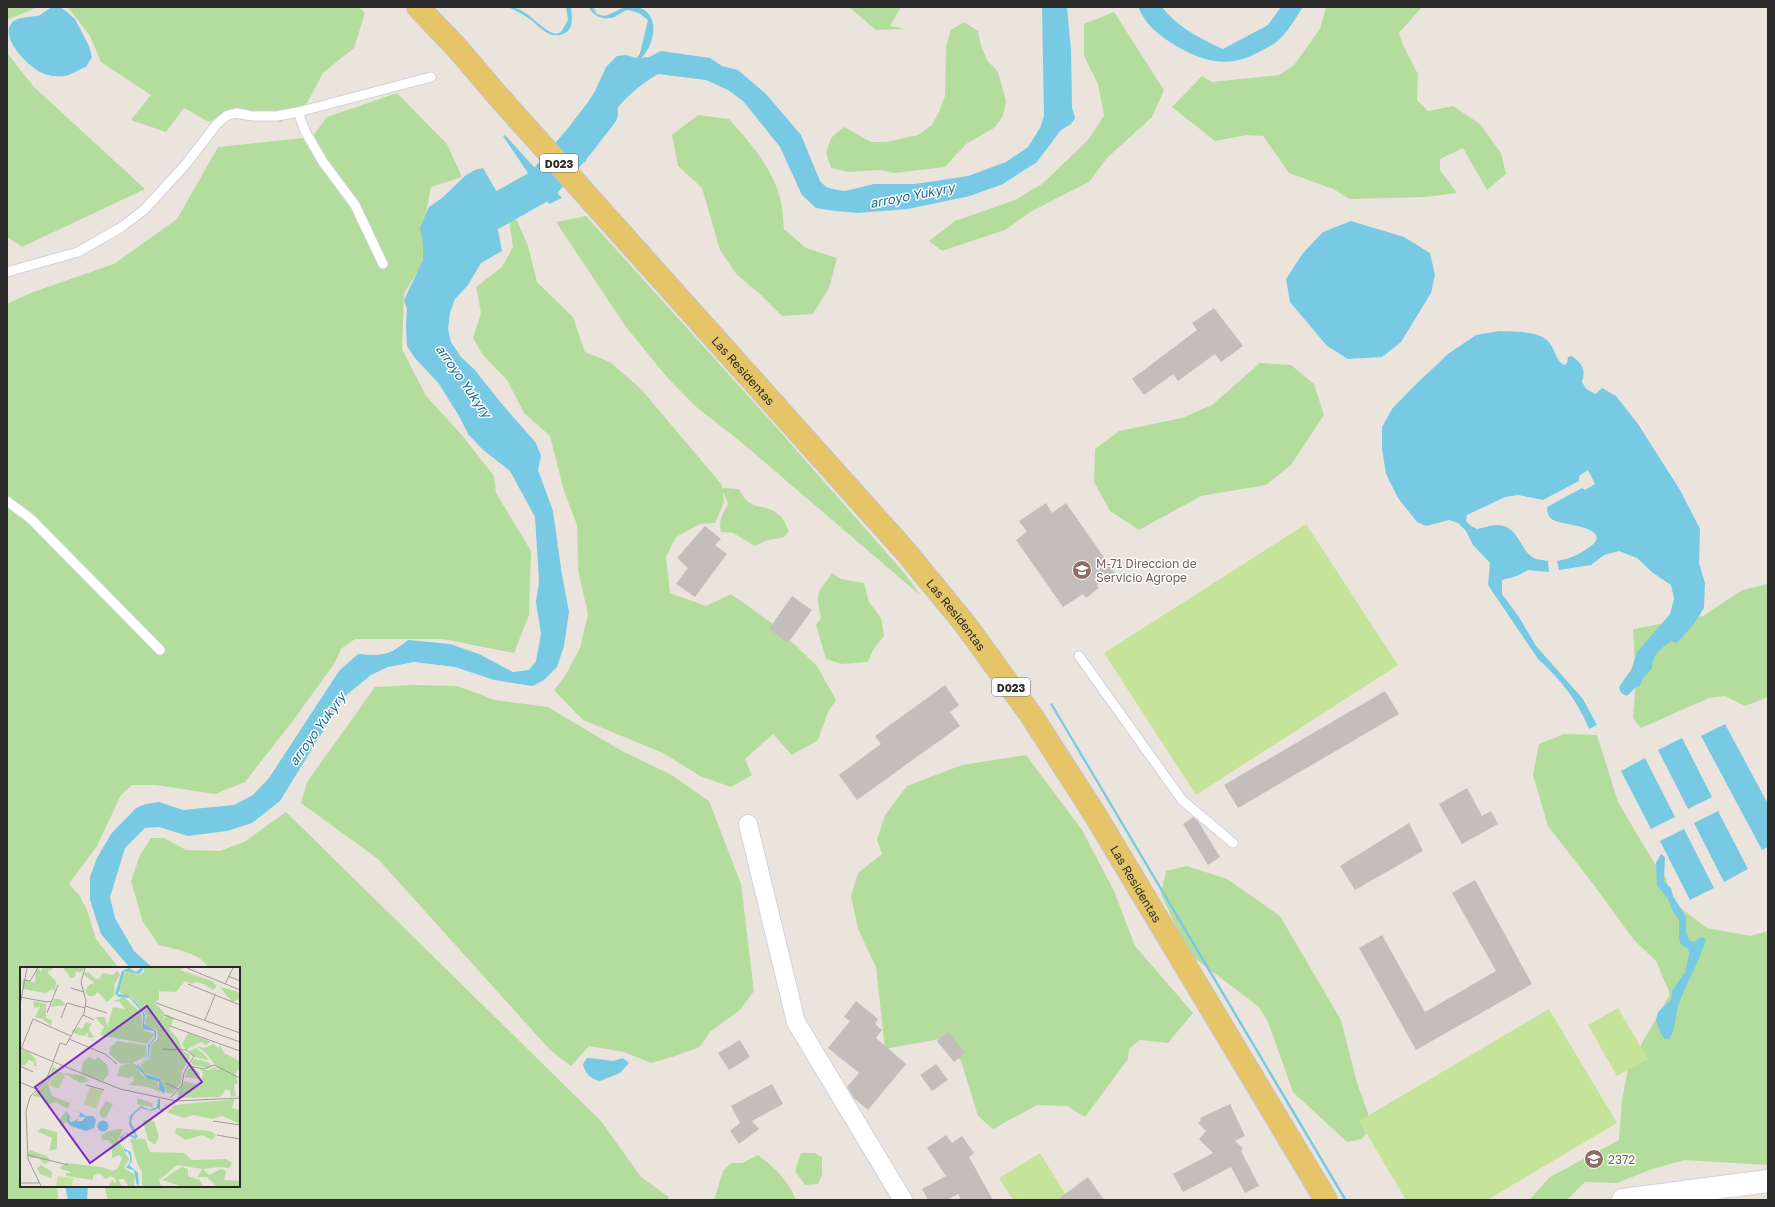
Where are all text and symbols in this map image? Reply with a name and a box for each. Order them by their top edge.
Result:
road number: D023 [540,154,578,172]
water label: arroyo Yukyry [868,179,957,211]
street label: Las Residentas [709,333,778,408]
water label: arroyo Yukyry [433,341,496,422]
place label: M-71 Direccion de Servicio Agrope [1096,556,1197,585]
school or university icon: M-71 Direccion de Servicio Agrope [1071,559,1093,581]
street label: Las Residentas [923,576,989,653]
road number: D023 [992,678,1030,696]
water label: arroyo Yukyry [285,688,350,768]
street label: Las Residentas [1107,842,1165,925]
inset map [20,967,240,1187]
school or university icon: 2372 [1583,1148,1605,1170]
place label: 2372 [1608,1152,1635,1167]

